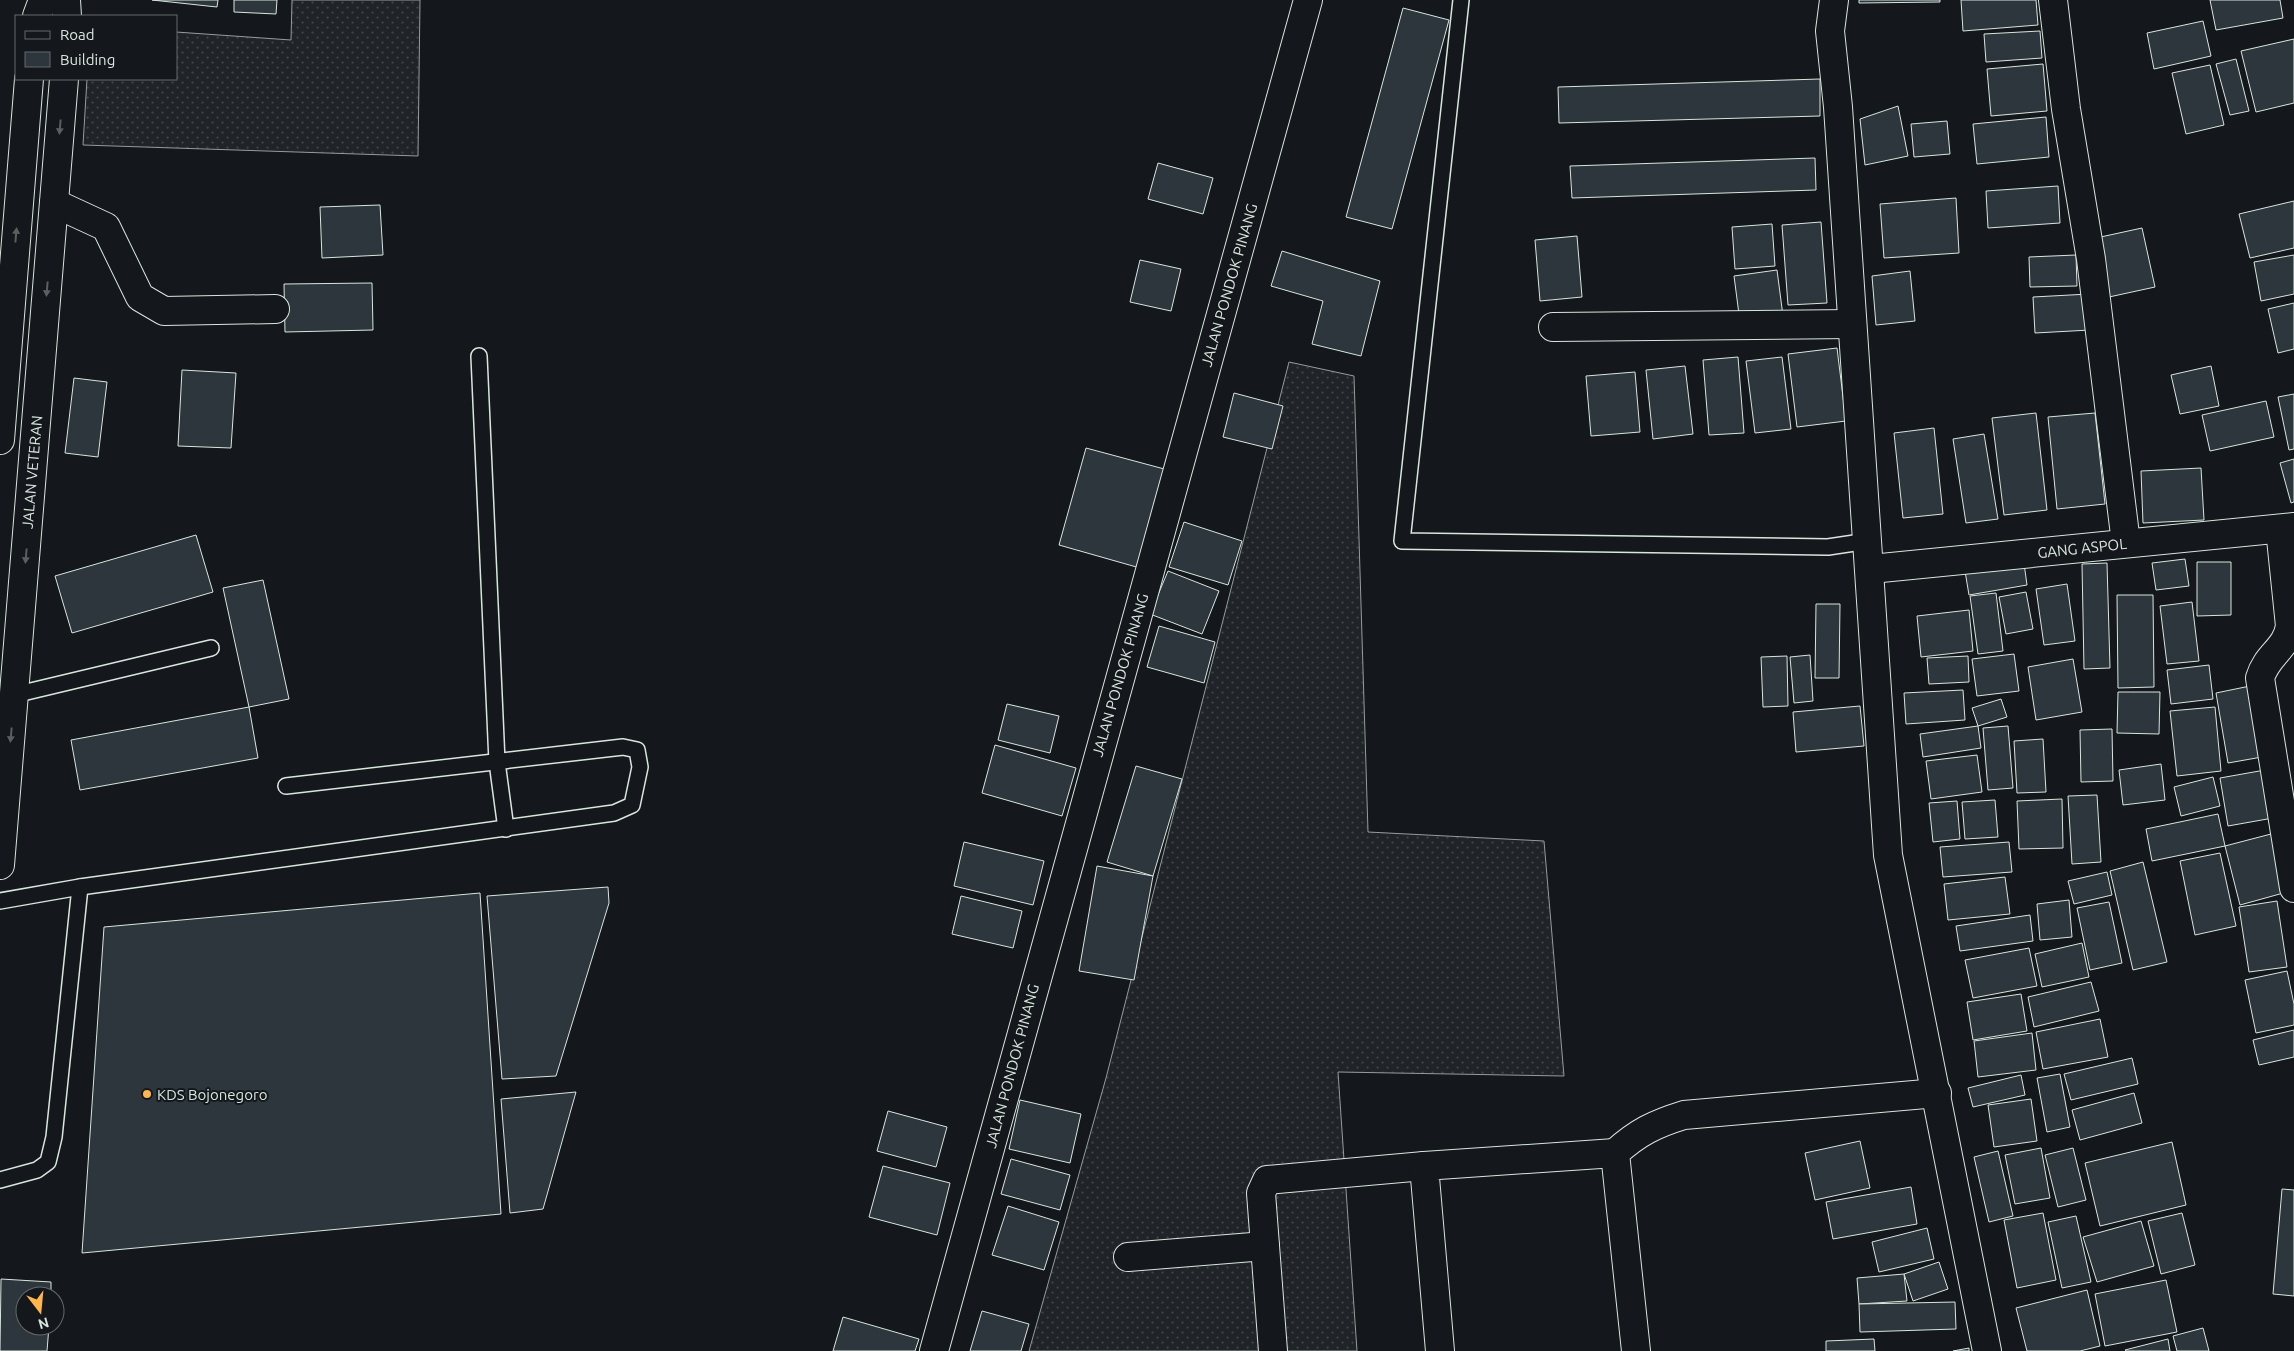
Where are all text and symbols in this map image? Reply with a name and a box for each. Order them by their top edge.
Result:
legend [15,15,178,80]
text: Road [60,26,95,43]
text: Building [60,51,115,68]
one-way arrow [56,120,64,136]
street label: JALAN PONDOK PINANG [1198,201,1260,369]
one-way arrow [13,227,21,243]
one-way arrow [43,282,51,298]
street label: JALAN VETERAN [19,414,45,530]
street label: GANG ASPOL [2036,535,2128,561]
one-way arrow [21,548,29,564]
street label: JALAN PONDOK PINANG [1089,591,1151,759]
one-way arrow [7,728,15,744]
street label: JALAN PONDOK PINANG [982,982,1042,1150]
place label: KDS Bojonegoro [157,1086,267,1103]
marker: KDS Bojonegoro [141,1088,153,1100]
north arrow [15,1286,65,1336]
text: N [36,1314,51,1333]

